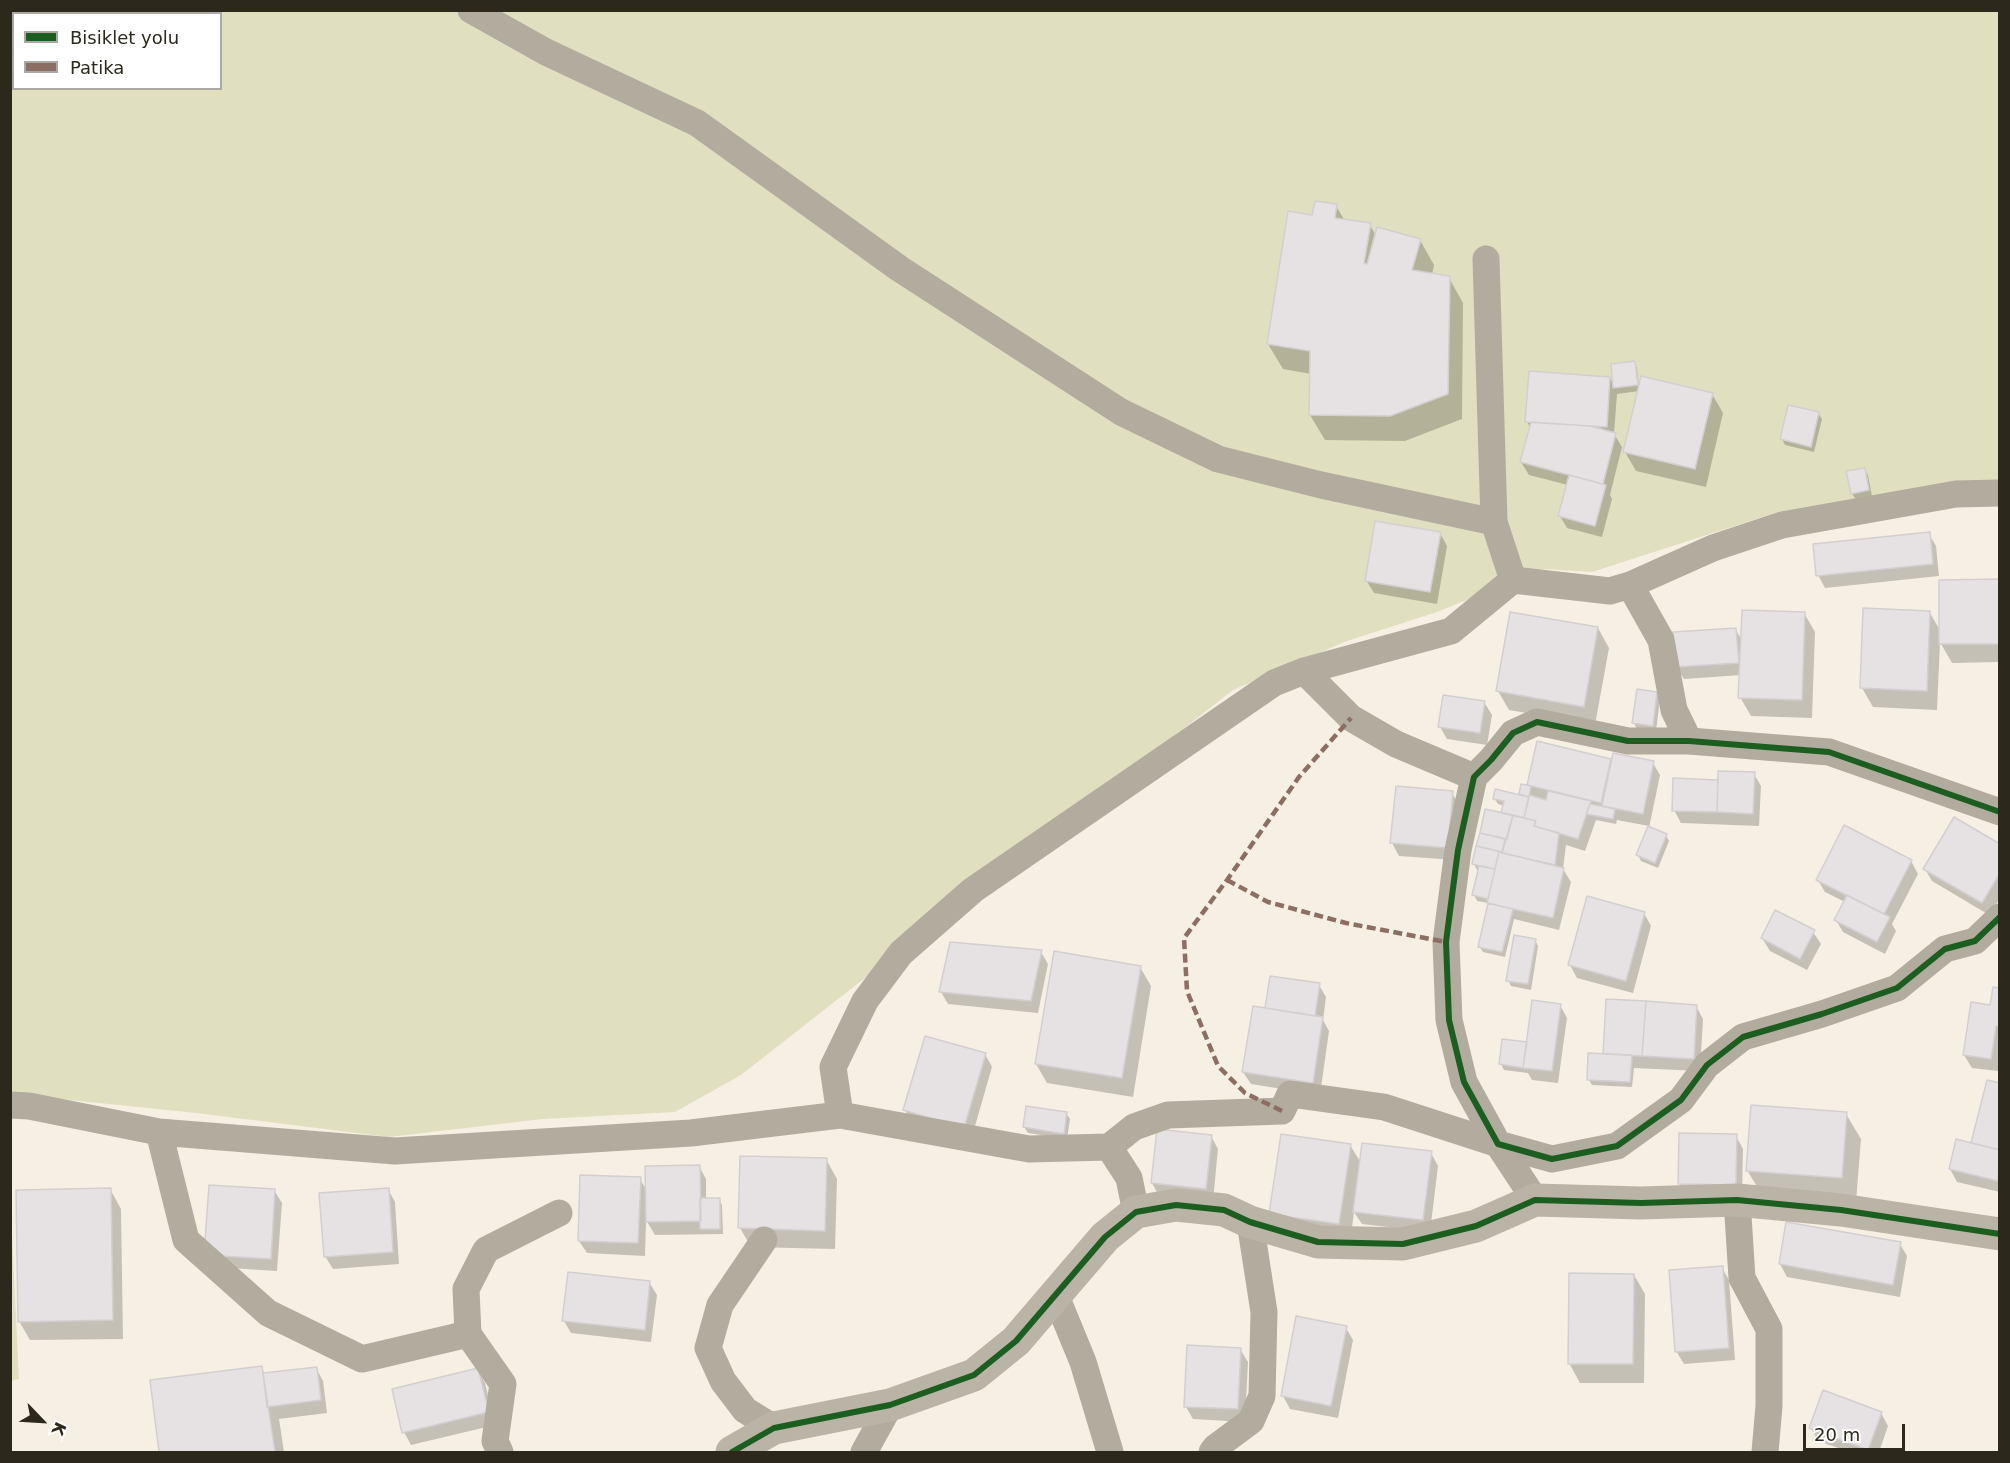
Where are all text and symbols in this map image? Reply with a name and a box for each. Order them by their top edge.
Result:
legend [12,12,222,90]
text: Bisiklet yolu [70,27,179,48]
text: Patika [70,57,124,78]
north arrow [12,1391,72,1451]
scale bar [1806,1412,1908,1450]
text: K [48,1419,70,1438]
text: 20 m [1814,1424,1860,1445]

